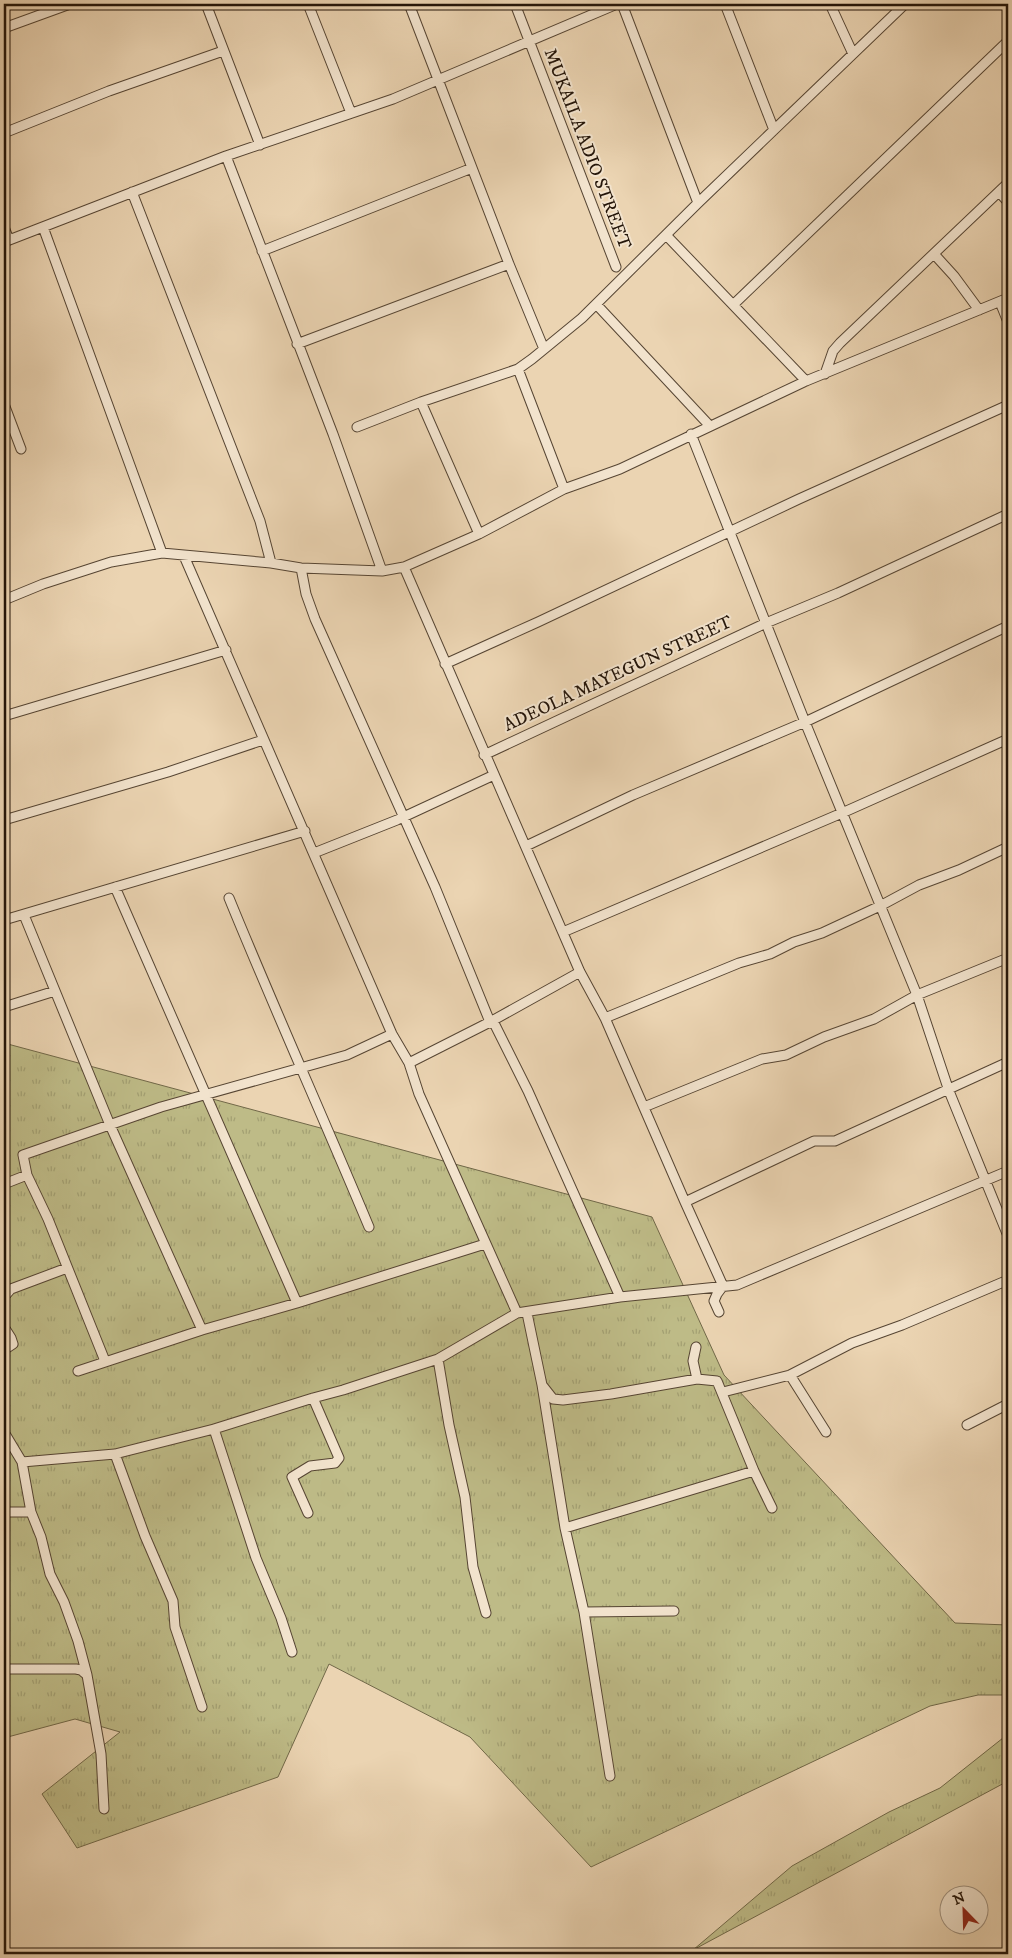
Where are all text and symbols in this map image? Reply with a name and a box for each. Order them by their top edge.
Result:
street label: MUKAILA ADIO STREET [539,46,636,253]
street label: ADEOLA MAYEGUN STREET [500,611,736,737]
north arrow [940,1886,990,1936]
text: N [951,1888,969,1909]

